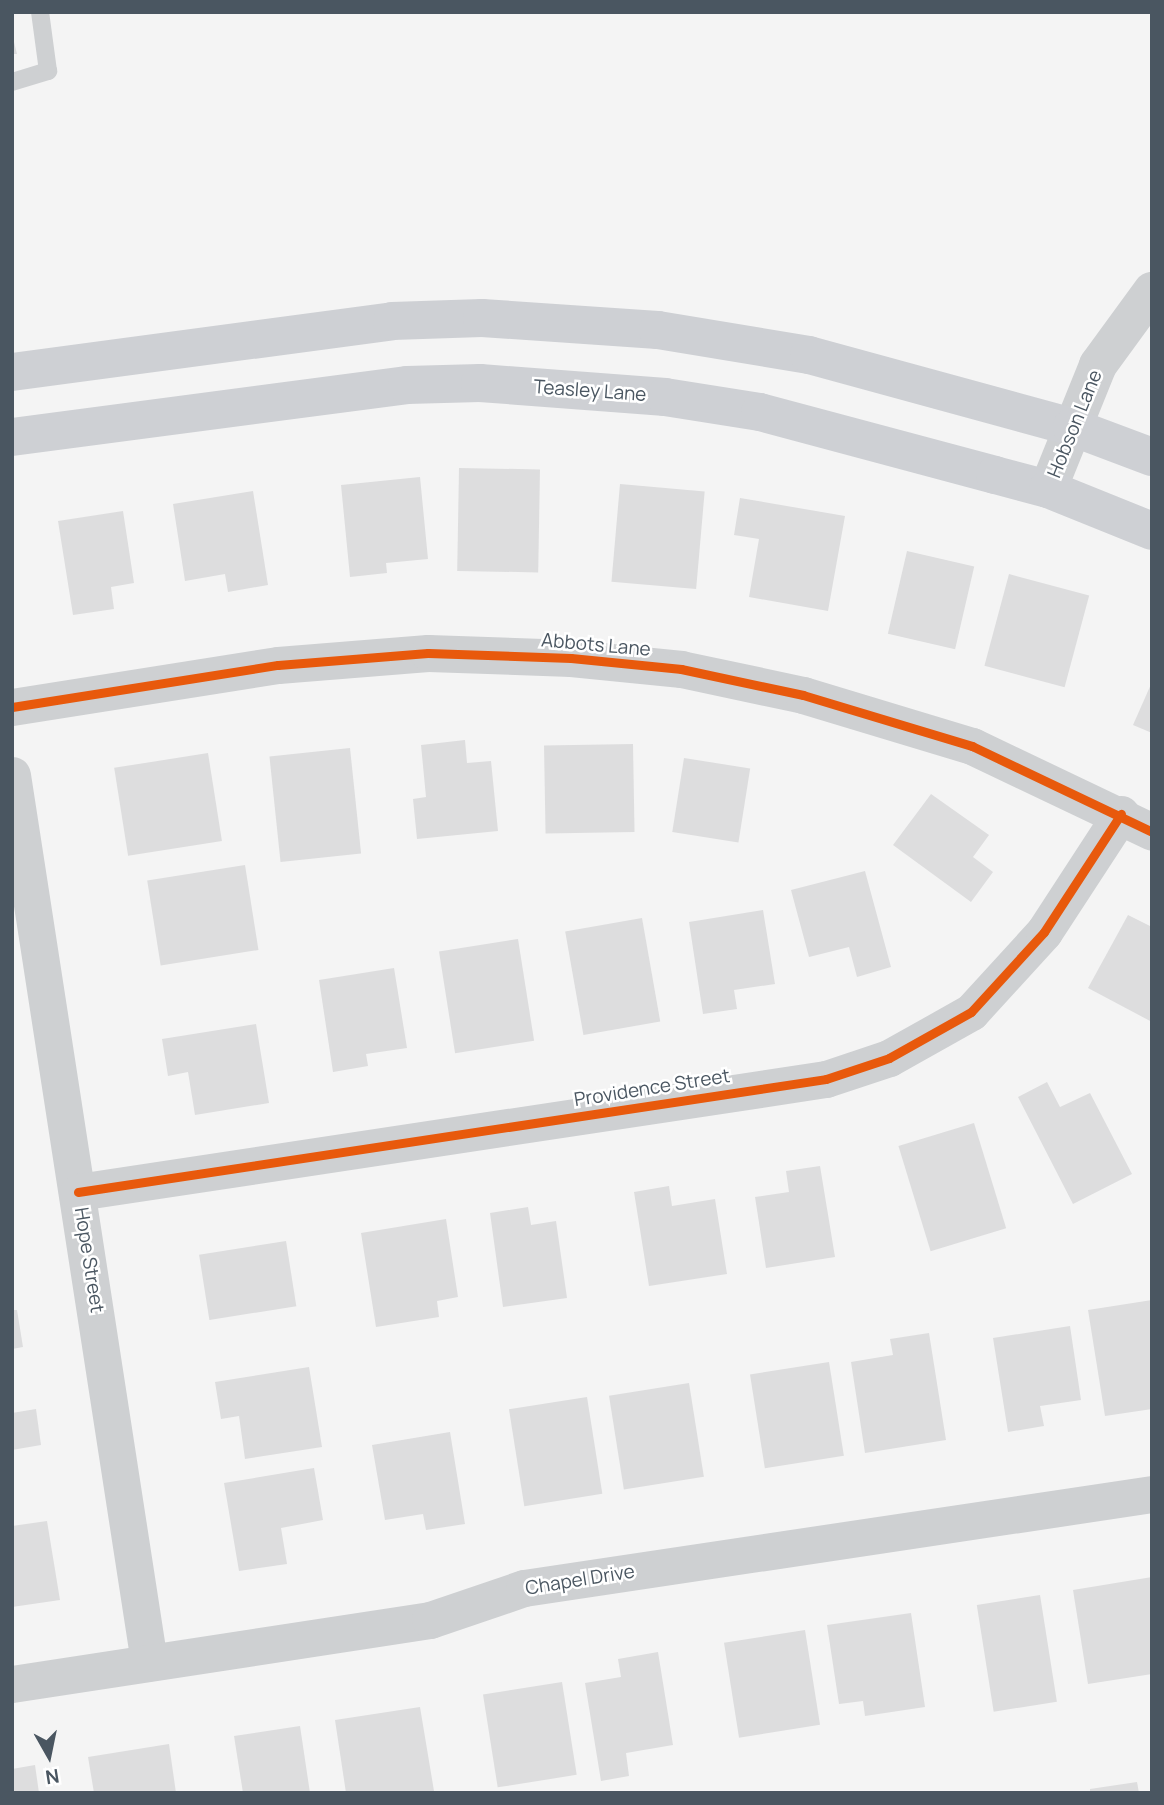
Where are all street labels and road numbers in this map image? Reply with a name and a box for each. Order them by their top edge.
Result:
street label: Hobson Lane [1043,367,1107,481]
street label: Teasley Lane [533,376,647,406]
street label: Abbots Lane [540,629,652,661]
street label: Providence Street [573,1064,731,1112]
street label: Hope Street [69,1206,109,1314]
street label: Chapel Drive [524,1560,636,1600]

